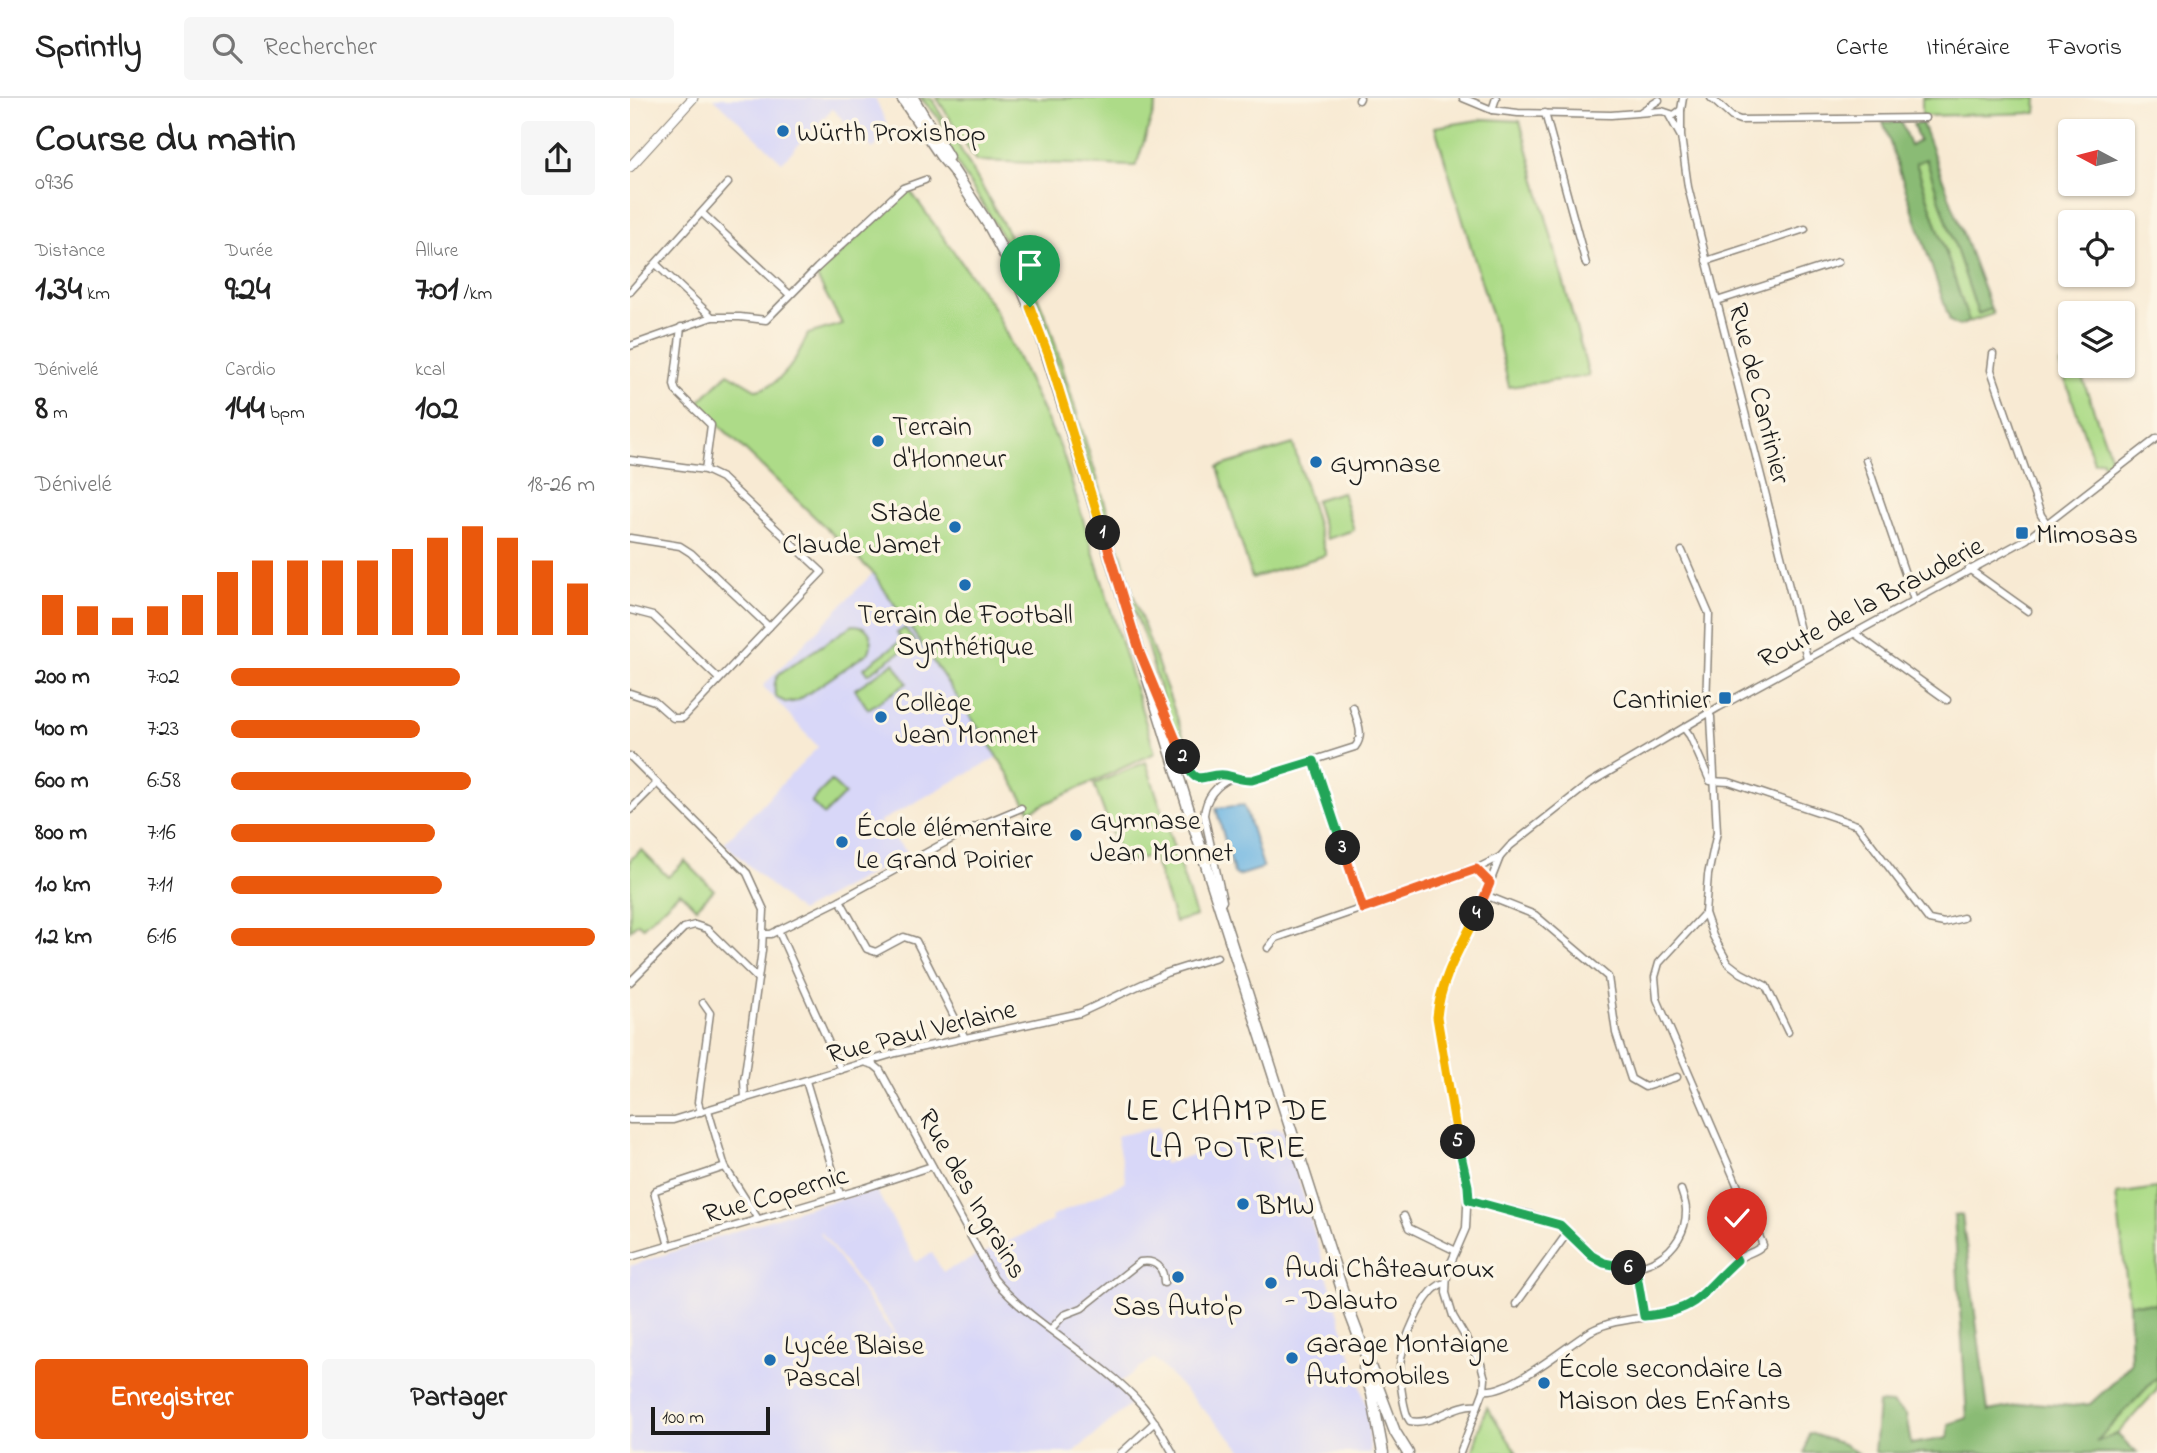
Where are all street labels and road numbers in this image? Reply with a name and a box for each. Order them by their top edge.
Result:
street label: Rue de Cantinier [1715,299,1800,489]
street label: Route de la Brauderie [1752,527,1992,681]
street label: Rue Paul Verlaine [823,990,1021,1077]
street label: Rue des Ingrains [906,1102,1036,1287]
street label: Rue Copernic [699,1156,854,1237]

